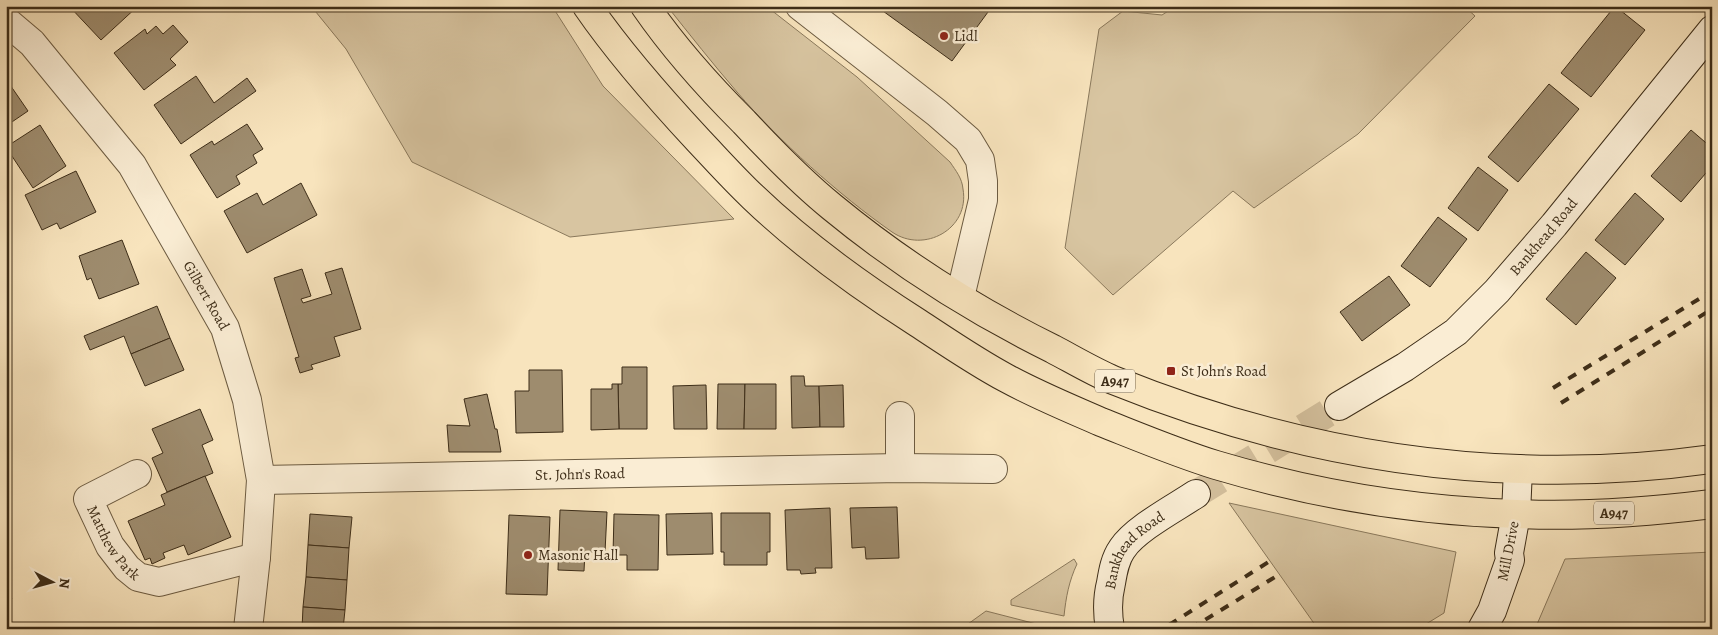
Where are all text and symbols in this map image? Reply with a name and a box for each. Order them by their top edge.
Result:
place label: Lidl [954,26,978,46]
marker: Lidl [938,30,950,42]
street label: Bankhead Road [1505,193,1583,280]
street label: Gilbert Road [179,257,235,335]
place label: St John's Road [1181,361,1267,381]
marker: St John's Road [1165,365,1177,377]
road number: A947 [1095,370,1135,392]
street label: St. John's Road [535,463,626,485]
street label: Matthew Park [82,502,145,585]
road number: A947 [1594,502,1634,524]
street label: Bankhead Road [1100,506,1169,591]
street label: Mill Drive [1492,519,1524,583]
place label: Masonic Hall [538,545,618,565]
marker: Masonic Hall [522,549,534,561]
north arrow [28,558,78,608]
text: N [54,577,74,589]

